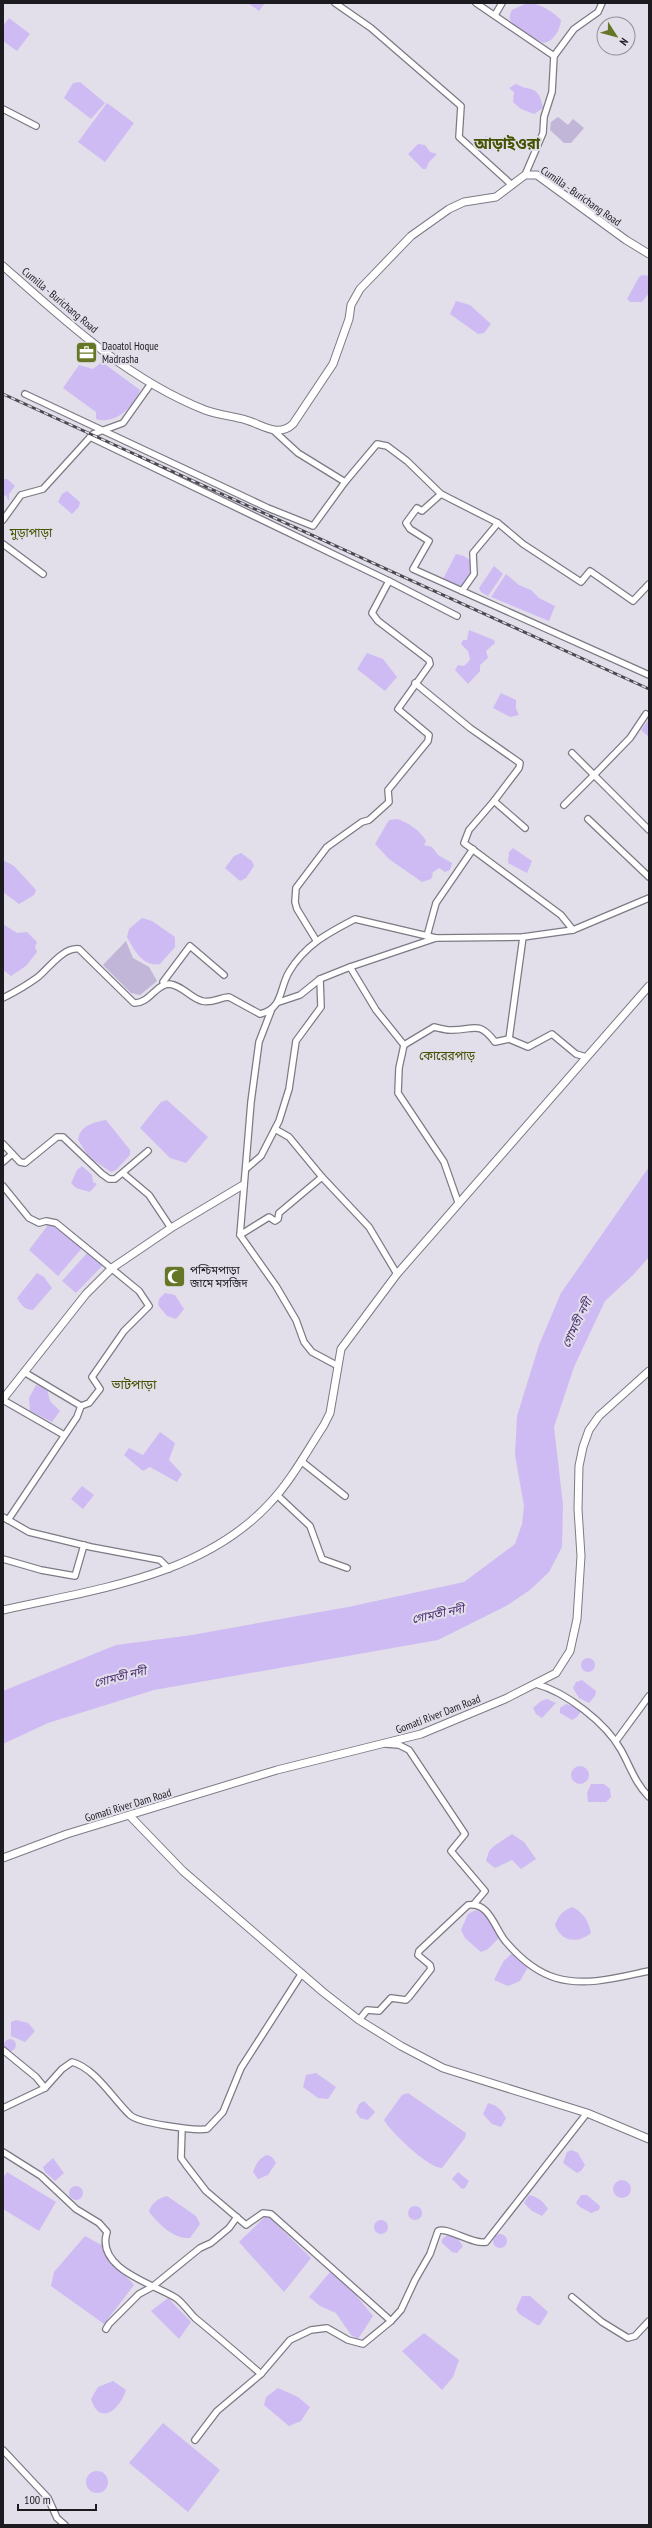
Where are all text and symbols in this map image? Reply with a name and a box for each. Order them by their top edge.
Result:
north arrow [596,16,636,56]
text: N [617,35,632,48]
district label: আড়াইওরা [473,134,541,153]
street label: Cumilla - Burichang Road [538,163,624,229]
street label: Cumilla - Burichang Road [19,264,101,336]
office icon: Daoatol Hoque Madrasha [73,339,99,365]
place label: Daoatol Hoque Madrasha [102,339,159,366]
district label: মুড়াপাড়া [9,525,53,541]
district label: কোরেরপাড় [419,1048,476,1063]
mosque icon: পশ্চিমপাড়া জামে মসজিদ [162,1263,188,1289]
place label: পশ্চিমপাড়া জামে মসজিদ [189,1263,248,1290]
water label: গোমতী নদী [558,1293,596,1350]
district label: ভাটপাড়া [110,1376,157,1393]
water label: গোমতী নদী [410,1600,468,1626]
water label: গোমতী নদী [92,1662,150,1690]
street label: Gomati River Dam Road [394,1691,483,1737]
street label: Gomati River Dam Road [83,1785,173,1825]
scale bar [18,2486,96,2512]
text: 100 m [24,2492,51,2507]

